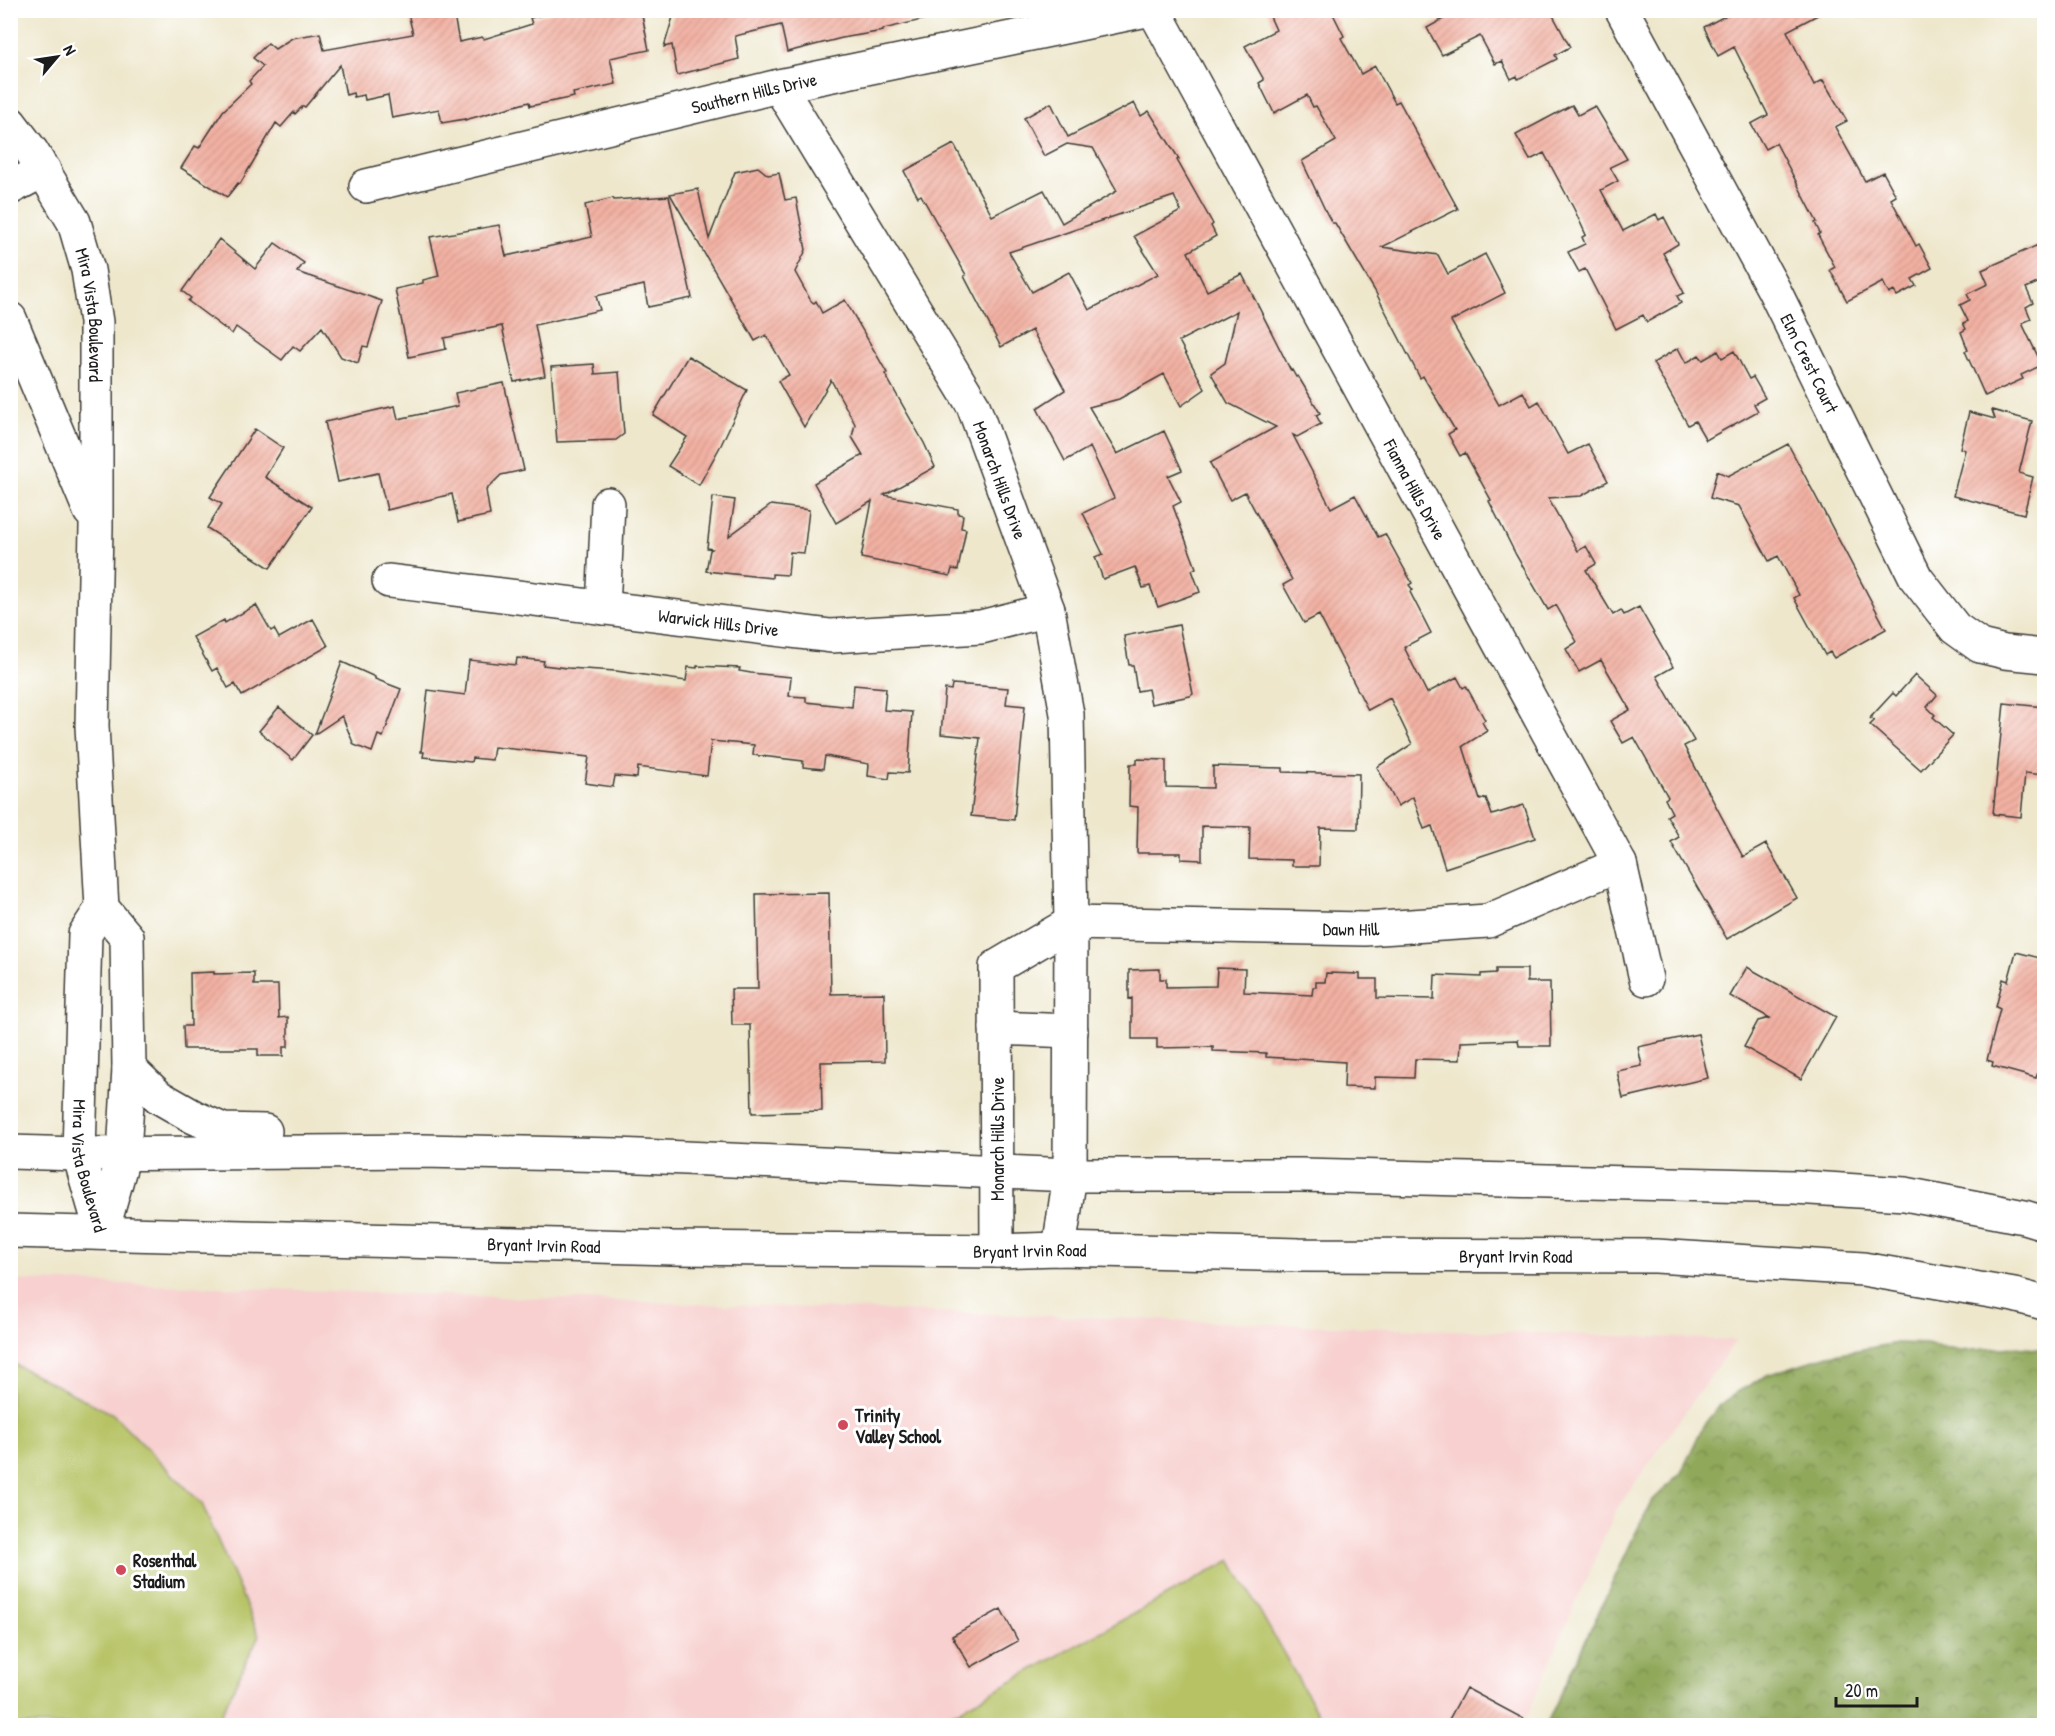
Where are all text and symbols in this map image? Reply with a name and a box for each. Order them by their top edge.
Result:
north arrow [27,27,87,87]
text: N [58,41,82,59]
street label: Southern Hills Drive [689,66,819,119]
street label: Mira Vista Boulevard [70,245,109,382]
street label: Elm Crest Court [1775,309,1845,418]
street label: Monarch Hills Drive [967,417,1033,542]
street label: Fianna Hills Drive [1378,434,1453,544]
street label: Warwick Hills Drive [657,602,780,642]
street label: Dawn Hill [1322,916,1380,942]
street label: Monarch Hills Drive [985,1077,1010,1201]
street label: Mira Vista Boulevard [67,1099,114,1235]
street label: Bryant Irvin Road [487,1231,601,1259]
street label: Bryant Irvin Road [973,1236,1087,1264]
street label: Bryant Irvin Road [1459,1243,1572,1268]
place label: Trinity Valley School [854,1403,942,1450]
marker: Trinity Valley School [836,1418,850,1432]
place label: Rosenthal Stadium [133,1548,197,1594]
marker: Rosenthal Stadium [114,1563,128,1577]
scale bar [1836,1670,1917,1708]
text: 20 m [1845,1678,1878,1703]

